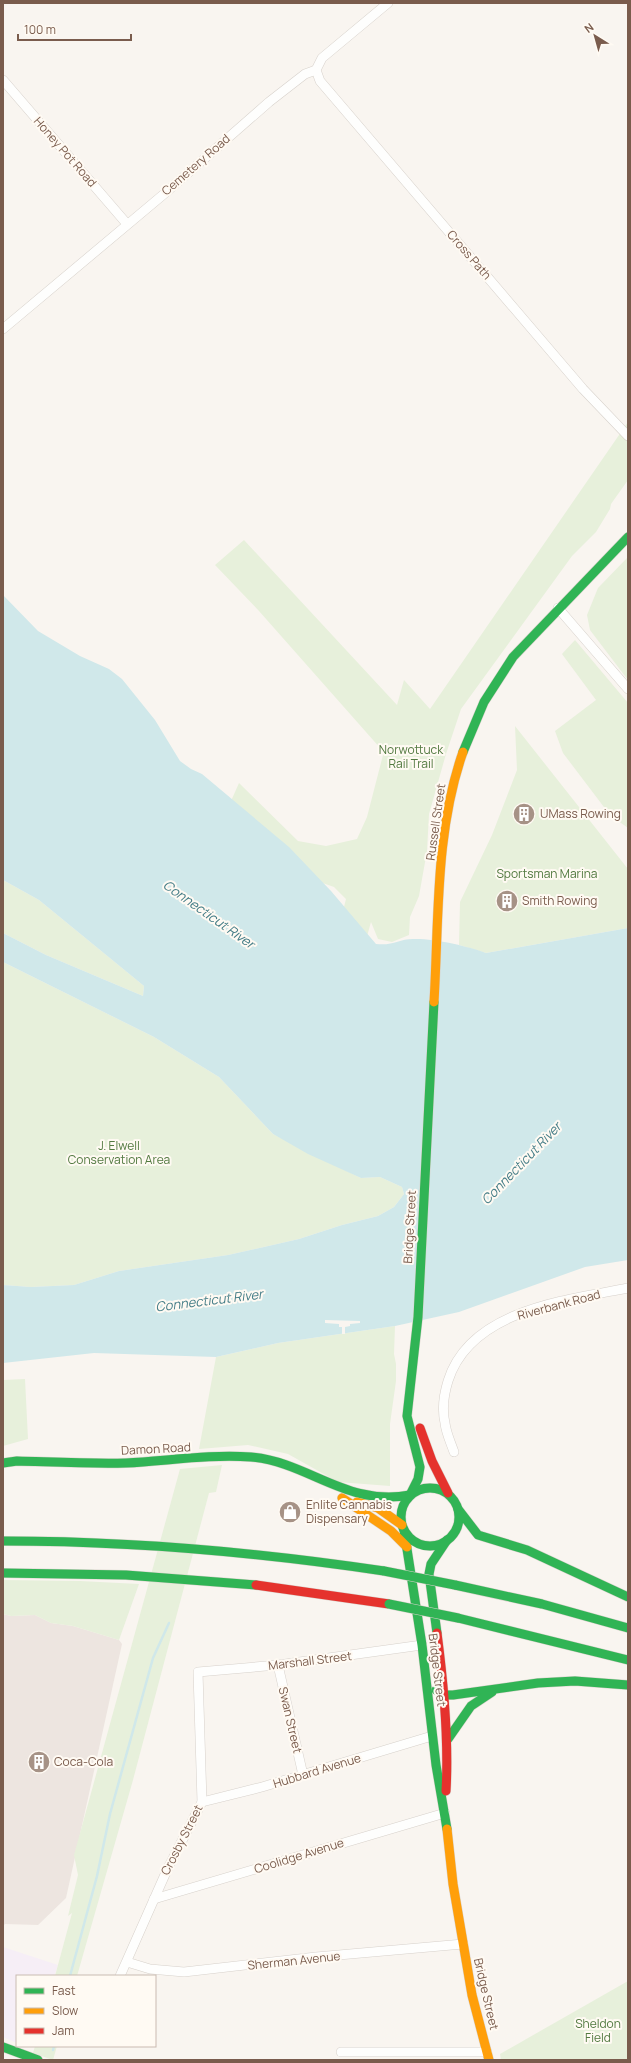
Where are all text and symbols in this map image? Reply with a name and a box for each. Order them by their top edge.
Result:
scale bar [18,16,131,42]
north arrow [575,16,615,56]
text: N [581,19,596,36]
text: 100 m [24,21,56,38]
street label: Honey Pot Road [30,113,101,190]
street label: Cemetery Road [158,130,234,199]
street label: Cross Path [443,226,496,283]
park label: Norwottuck Rail Trail [379,741,444,772]
street label: Russell Street [422,782,449,862]
building icon: UMass Rowing [511,801,537,827]
place label: UMass Rowing [540,805,621,822]
park label: Sportsman Marina [496,865,598,882]
water label: Connecticut River [160,876,260,954]
building icon: Smith Rowing [494,888,520,914]
place label: Smith Rowing [522,892,597,909]
water label: Connecticut River [477,1116,567,1208]
park label: J. Elwell Conservation Area [68,1137,170,1168]
street label: Bridge Street [399,1190,420,1264]
water label: Connecticut River [154,1284,266,1316]
street label: Riverbank Road [515,1285,602,1324]
street label: Damon Road [121,1438,191,1459]
place label: Enlite Cannabis Dispensary [306,1496,392,1527]
shop icon: Enlite Cannabis Dispensary [277,1499,303,1525]
street label: Bridge Street [425,1632,450,1708]
street label: Marshall Street [267,1647,353,1674]
street label: Swan Street [275,1685,306,1755]
building icon: Coca-Cola [26,1749,52,1775]
street label: Hubbard Avenue [271,1749,363,1792]
place label: Coca-Cola [54,1753,113,1770]
street label: Crosby Street [157,1801,207,1878]
street label: Coolidge Avenue [252,1834,346,1877]
street label: Sherman Avenue [247,1947,341,1974]
street label: Bridge Street [470,1956,503,2032]
legend [16,1975,156,2047]
text: Fast [52,1982,76,1999]
text: Slow [52,2002,78,2019]
park label: Sheldon Field [575,2015,621,2046]
text: Jam [52,2022,74,2039]

